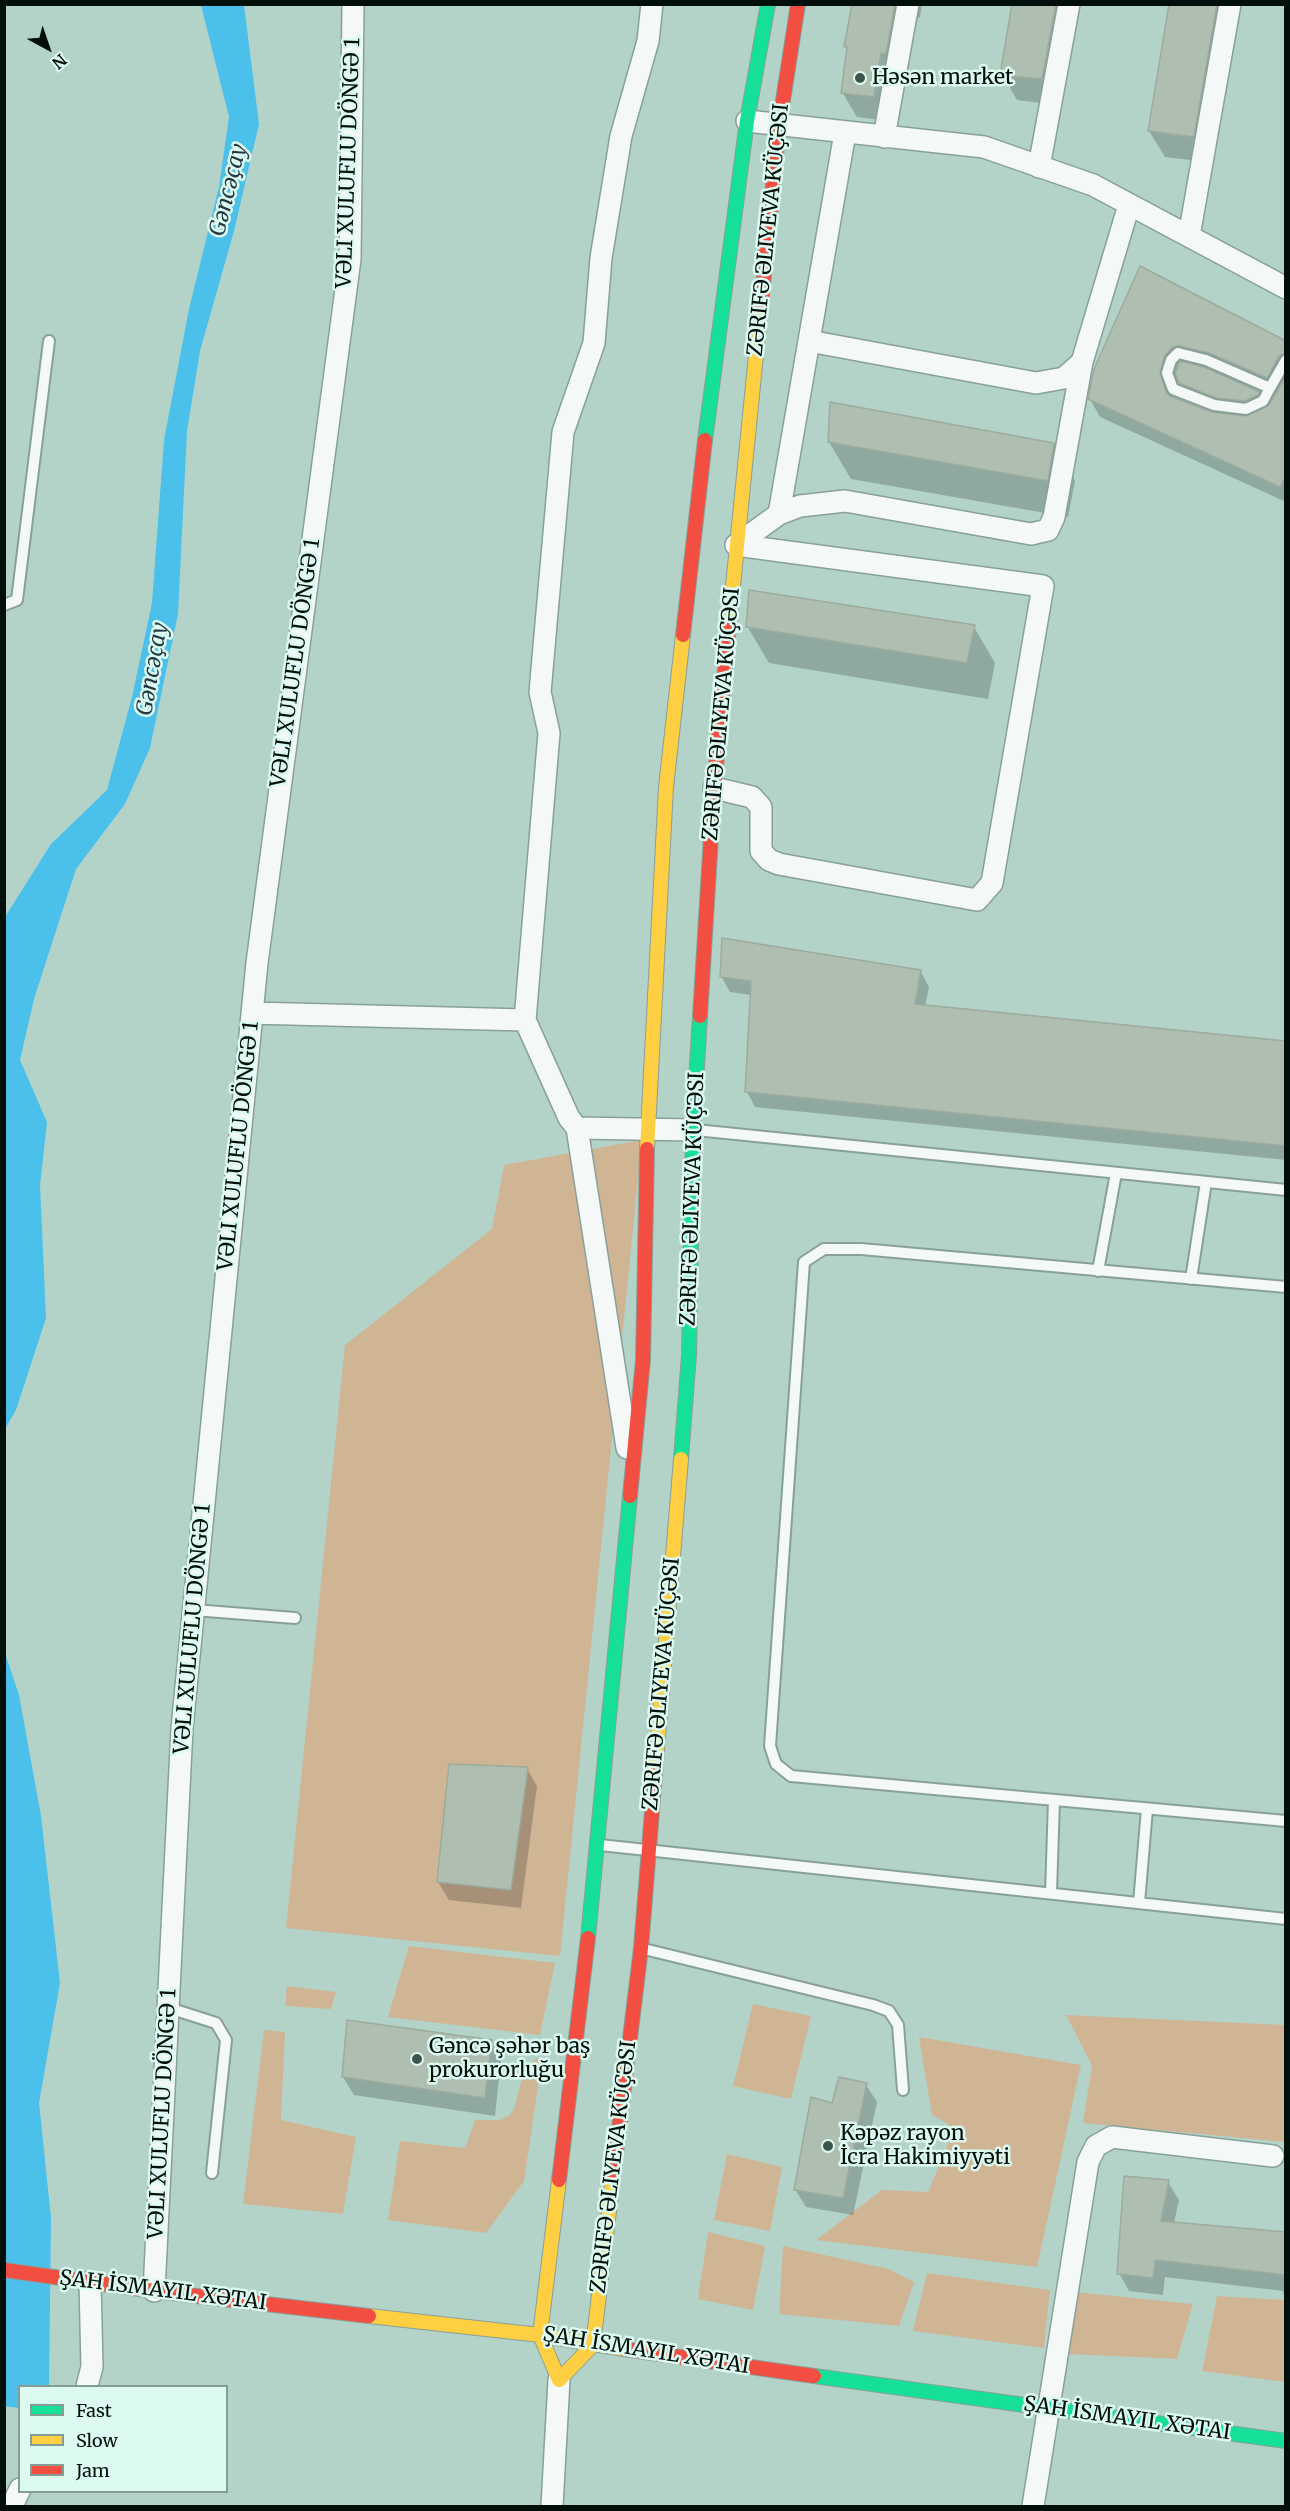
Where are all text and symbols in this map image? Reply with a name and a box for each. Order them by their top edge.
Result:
north arrow [18,18,78,78]
street label: VƏLI XULUFLU DÖNGƏ 1 [332,37,366,289]
text: N [48,50,71,74]
place label: Həsən market [872,65,1013,91]
marker: Həsən market [853,71,867,85]
street label: ZƏRIFƏ ƏLIYEVA KÜÇƏSI [743,102,795,358]
water label: Gəncəçay [205,141,253,239]
street label: VƏLI XULUFLU DÖNGƏ 1 [266,537,326,789]
street label: ZƏRIFƏ ƏLIYEVA KÜÇƏSI [698,586,746,842]
water label: Gəncəçay [132,620,174,718]
street label: VƏLI XULUFLU DÖNGƏ 1 [213,1020,265,1272]
street label: ZƏRIFƏ ƏLIYEVA KÜÇƏSI [676,1072,710,1326]
street label: VƏLI XULUFLU DÖNGƏ 1 [170,1503,216,1755]
street label: ZƏRIFƏ ƏLIYEVA KÜÇƏSI [638,1556,686,1812]
street label: VƏLI XULUFLU DÖNGƏ 1 [144,1988,182,2240]
place label: Gəncə şəhər baş prokurorluğu [429,2034,590,2084]
street label: ZƏRIFƏ ƏLIYEVA KÜÇƏSI [586,2039,642,2295]
marker: Gəncə şəhər baş prokurorluğu [410,2052,424,2066]
place label: Kəpəz rayon İcra Hakimiyyəti [840,2121,1010,2171]
marker: Kəpəz rayon İcra Hakimiyyəti [821,2139,835,2153]
street label: ŞAH İSMAYIL XƏTAI [58,2266,268,2316]
street label: ŞAH İSMAYIL XƏTAI [541,2322,751,2380]
legend [18,2385,228,2493]
street label: ŞAH İSMAYIL XƏTAI [1022,2392,1232,2446]
text: Fast [76,2399,112,2422]
text: Slow [76,2429,118,2452]
text: Jam [76,2459,110,2482]

